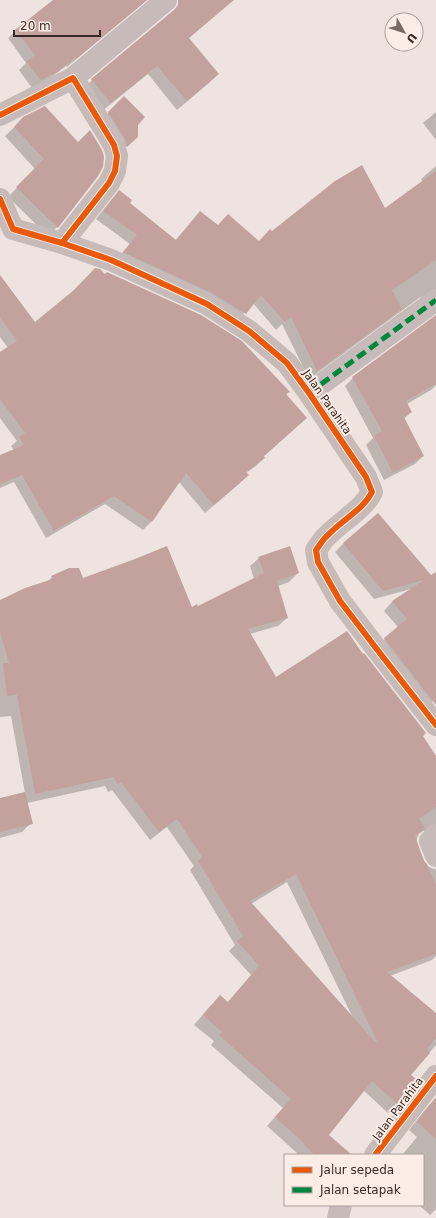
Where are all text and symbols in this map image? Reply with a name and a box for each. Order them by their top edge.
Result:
scale bar [14,12,100,38]
north arrow [384,12,424,52]
text: 20 m [20,19,51,33]
text: U [404,30,419,46]
street label: Jalan Parahita [299,367,354,437]
street label: Jalan Parahita [369,1075,426,1144]
legend [284,1154,424,1206]
text: Jalur sepeda [319,1163,394,1177]
text: Jalan setapak [319,1183,401,1197]

